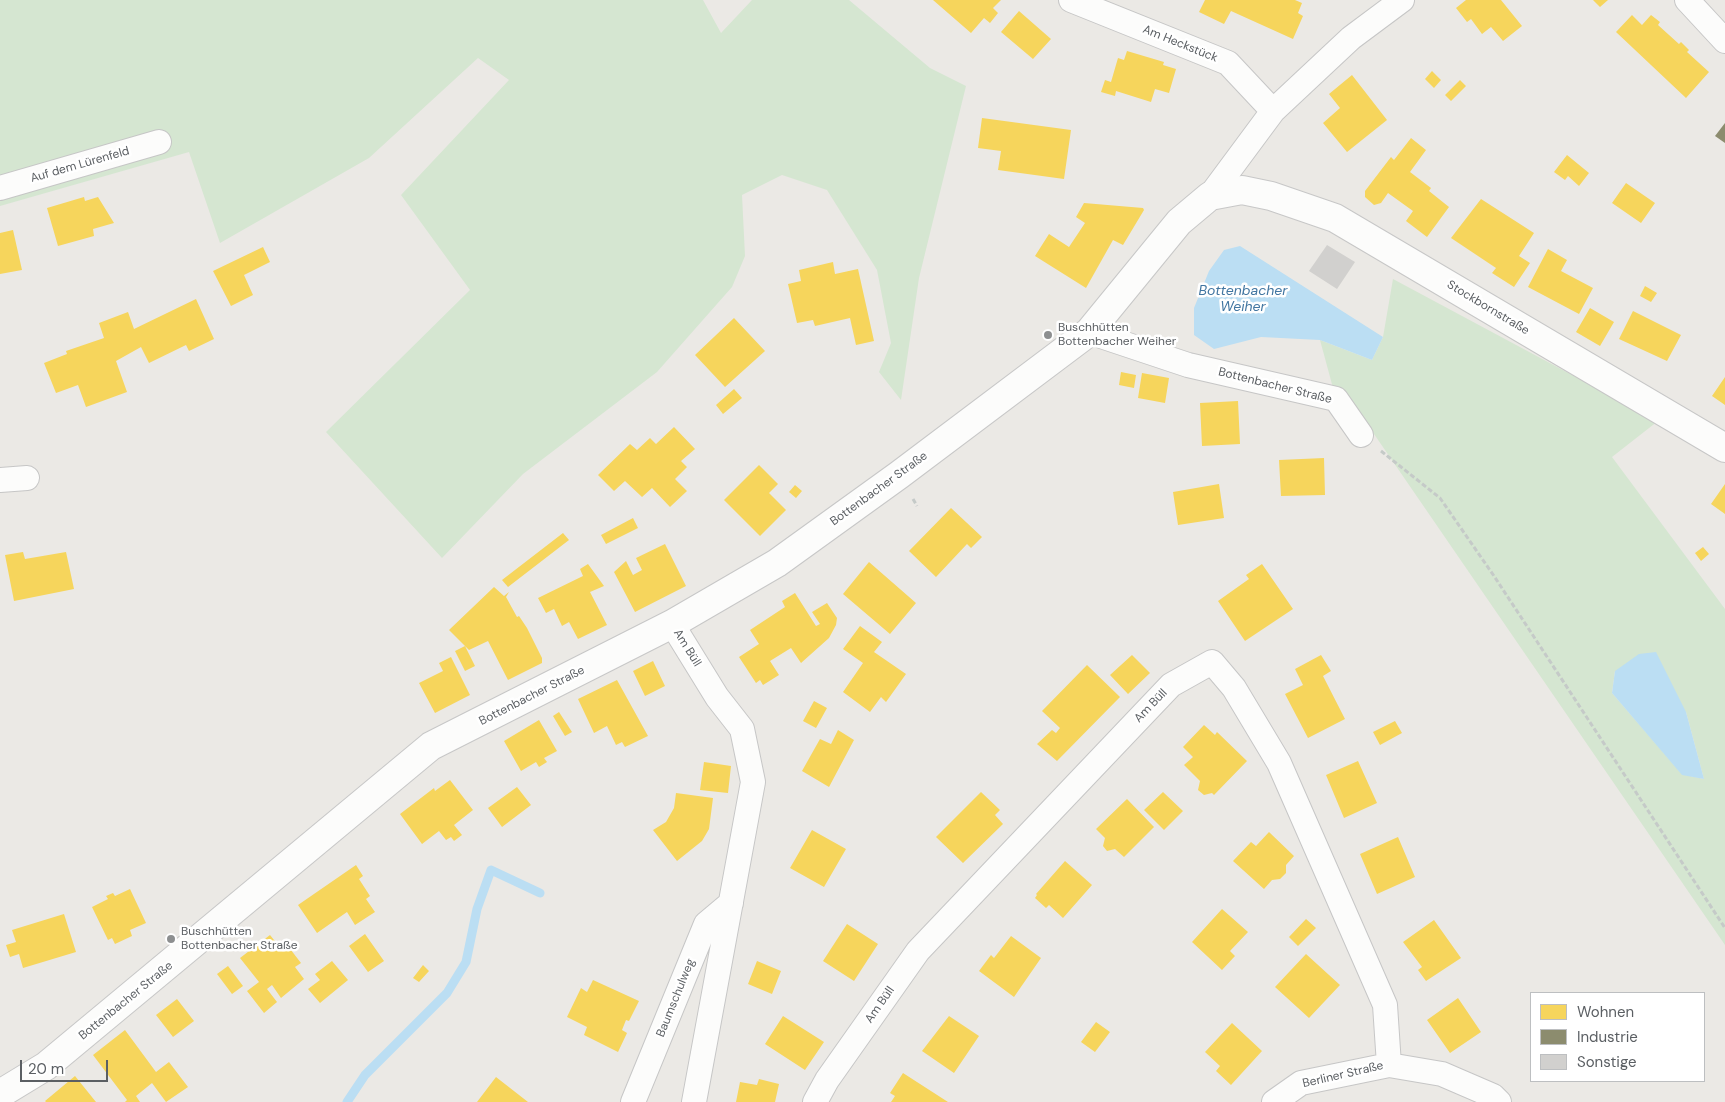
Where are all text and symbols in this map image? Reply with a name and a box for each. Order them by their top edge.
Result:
street label: Am Heckstück [1140,22,1220,66]
street label: Auf dem Lürenfeld [29,144,131,186]
street label: Stockbornstraße [1444,278,1532,338]
water label: Bottenbacher Weiher [1199,283,1287,316]
place label: Buschhütten Bottenbacher Weiher [1058,321,1176,349]
marker: Buschhütten Bottenbacher Weiher [1042,329,1054,341]
street label: Bottenbacher Straße [1217,365,1333,407]
street label: Bottenbacher Straße [828,449,930,529]
street label: Am Büll [670,627,704,669]
street label: Bottenbacher Straße [477,663,587,729]
street label: Am Büll [1131,686,1171,726]
place label: Buschhütten Bottenbacher Straße [181,925,298,953]
marker: Buschhütten Bottenbacher Straße [165,933,177,945]
street label: Baumschulweg [654,957,698,1039]
street label: Bottenbacher Straße [76,959,176,1043]
street label: Am Büll [862,984,898,1026]
legend [1530,992,1705,1082]
text: Wohnen [1577,1002,1634,1022]
text: Industrie [1577,1027,1638,1047]
scale bar [22,1050,110,1082]
text: Sonstige [1577,1052,1636,1072]
text: 20 m [28,1059,64,1079]
street label: Berliner Straße [1301,1059,1385,1091]

